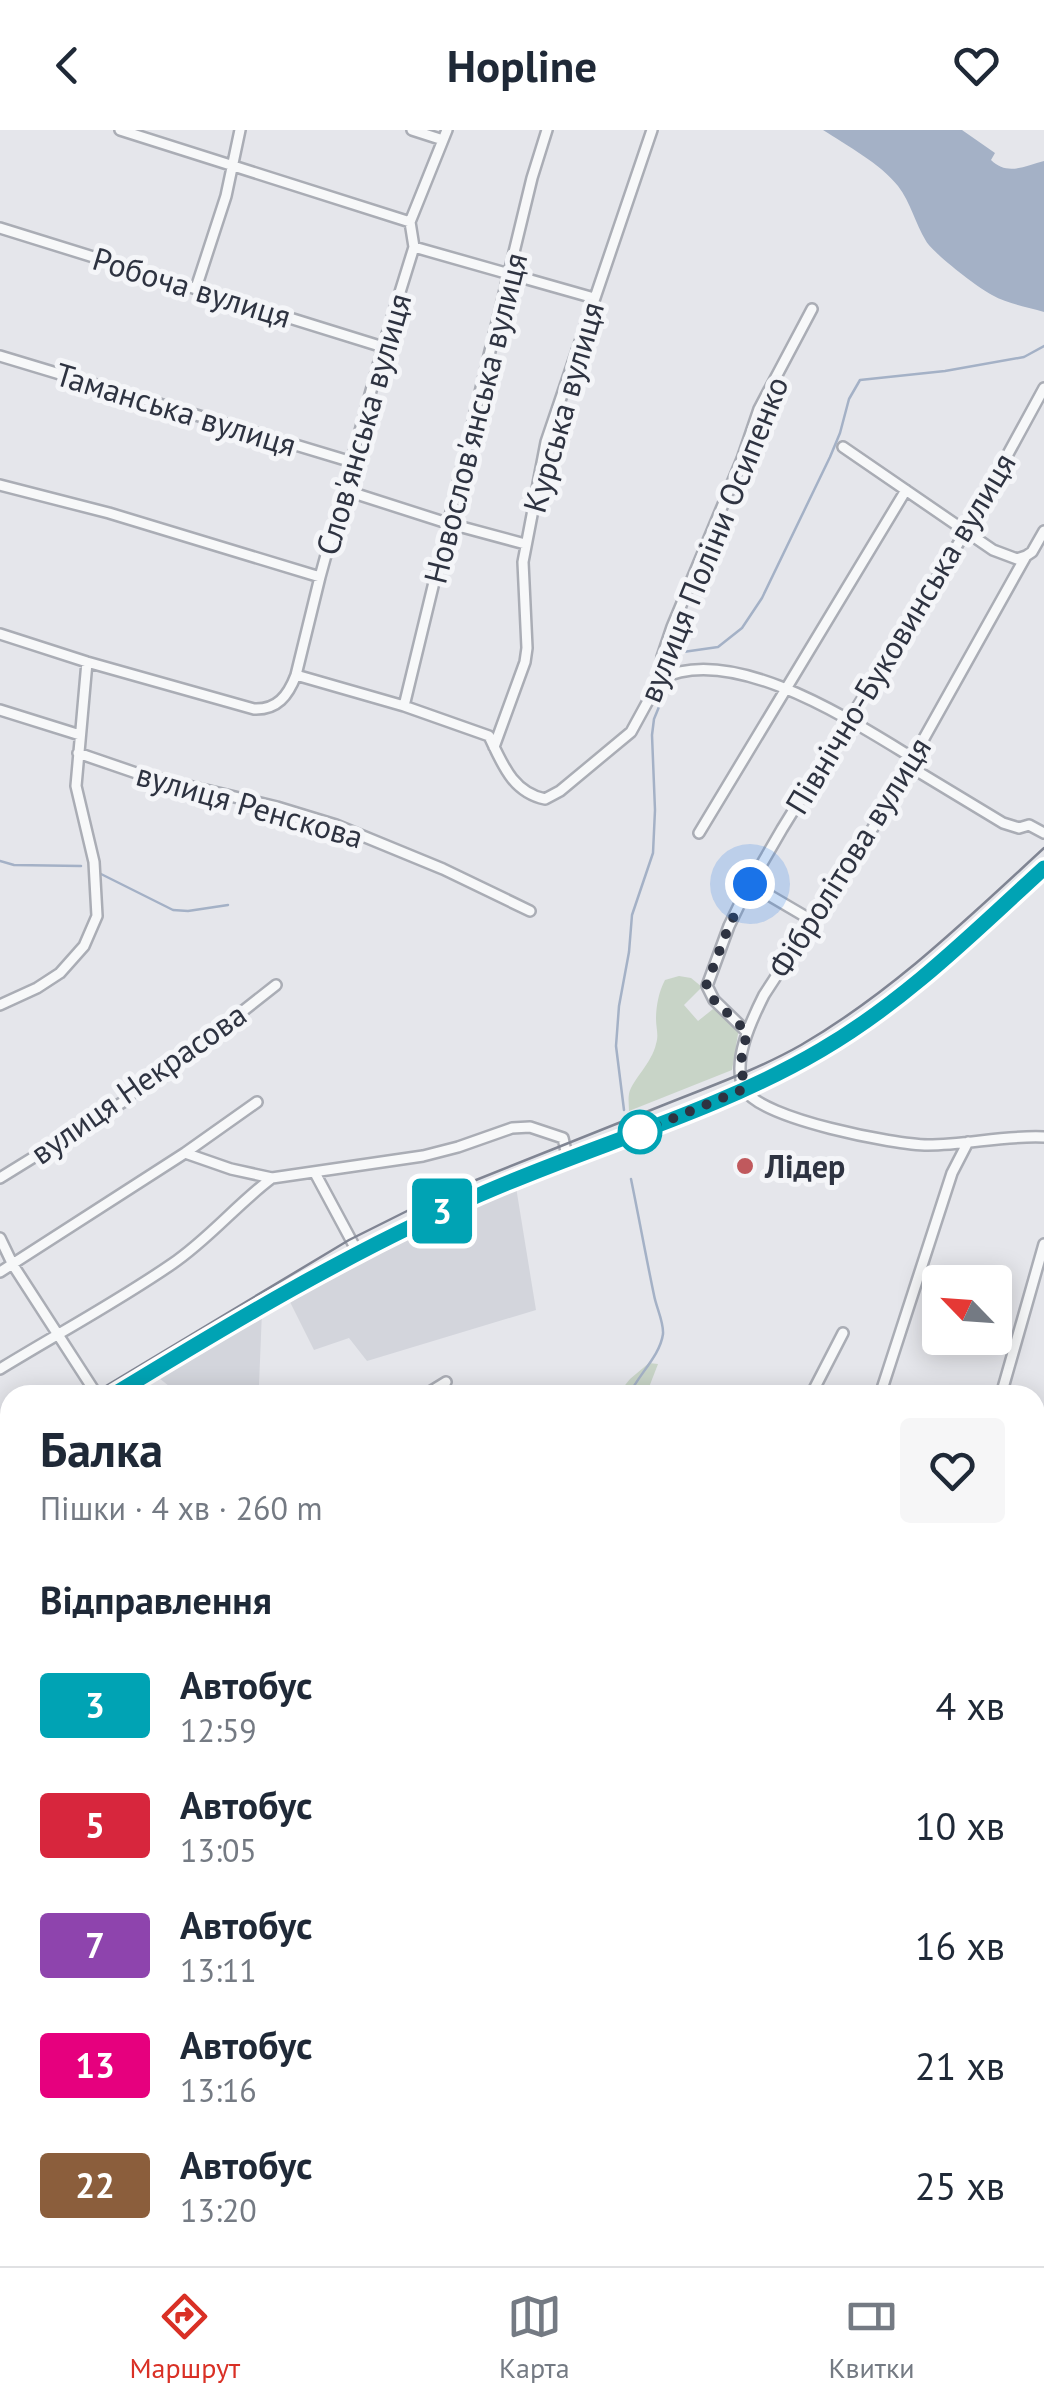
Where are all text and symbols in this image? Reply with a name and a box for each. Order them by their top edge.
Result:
text: Hopline [447,36,597,94]
icon: back [40,38,95,93]
icon: heart [949,38,1004,93]
street label: Робоча вулиця [88,237,296,337]
street label: Новослов'янська вулиця [414,248,536,588]
street label: Слов'янська вулиця [306,288,420,560]
street label: Курська вулиця [513,297,613,517]
street label: Таманська вулиця [50,352,302,466]
street label: вулиця Поліни Осипенко [628,370,798,708]
street label: Північно-Буковинська вулиця [775,445,1025,821]
street label: Фібролітова вулиця [758,729,940,985]
street label: вулиця Ренскова [132,753,368,857]
your location [725,859,775,909]
street label: вулиця Некрасова [22,993,254,1173]
unlabelled marker [619,1111,661,1153]
place label: Лідер [764,1145,845,1187]
marker: Лідер [734,1155,756,1177]
line badge: 3 [410,1178,474,1244]
text: 3 [432,1188,452,1234]
north arrow [922,1265,1012,1355]
map controls [922,1265,1012,1355]
text: Балка [40,1418,163,1480]
button: heart [900,1418,1005,1523]
text: Пішки · 4 хв · 260 m [40,1487,323,1529]
text: Відправлення [40,1575,272,1624]
text: Автобус [180,1660,313,1709]
text: 4 хв [936,1681,1005,1730]
text: 3 [85,1682,105,1728]
text: 12:59 [180,1709,257,1751]
text: Автобус [180,1780,313,1829]
text: 10 хв [915,1801,1005,1850]
text: 5 [85,1802,105,1848]
text: 13:05 [180,1829,257,1871]
text: Автобус [180,1900,313,1949]
text: 16 хв [915,1921,1005,1970]
text: 7 [85,1922,105,1968]
text: 13:11 [180,1949,257,1991]
text: Автобус [180,2020,313,2069]
text: 21 хв [915,2041,1005,2090]
text: 13 [75,2042,115,2088]
text: 13:16 [180,2069,257,2111]
text: Автобус [180,2140,313,2189]
text: 25 хв [915,2161,1005,2210]
text: 22 [75,2162,115,2208]
text: 13:20 [180,2189,257,2231]
tab: Маршрут [129,2289,240,2386]
tab: Карта [499,2289,570,2386]
tab: Квитки [828,2289,915,2386]

